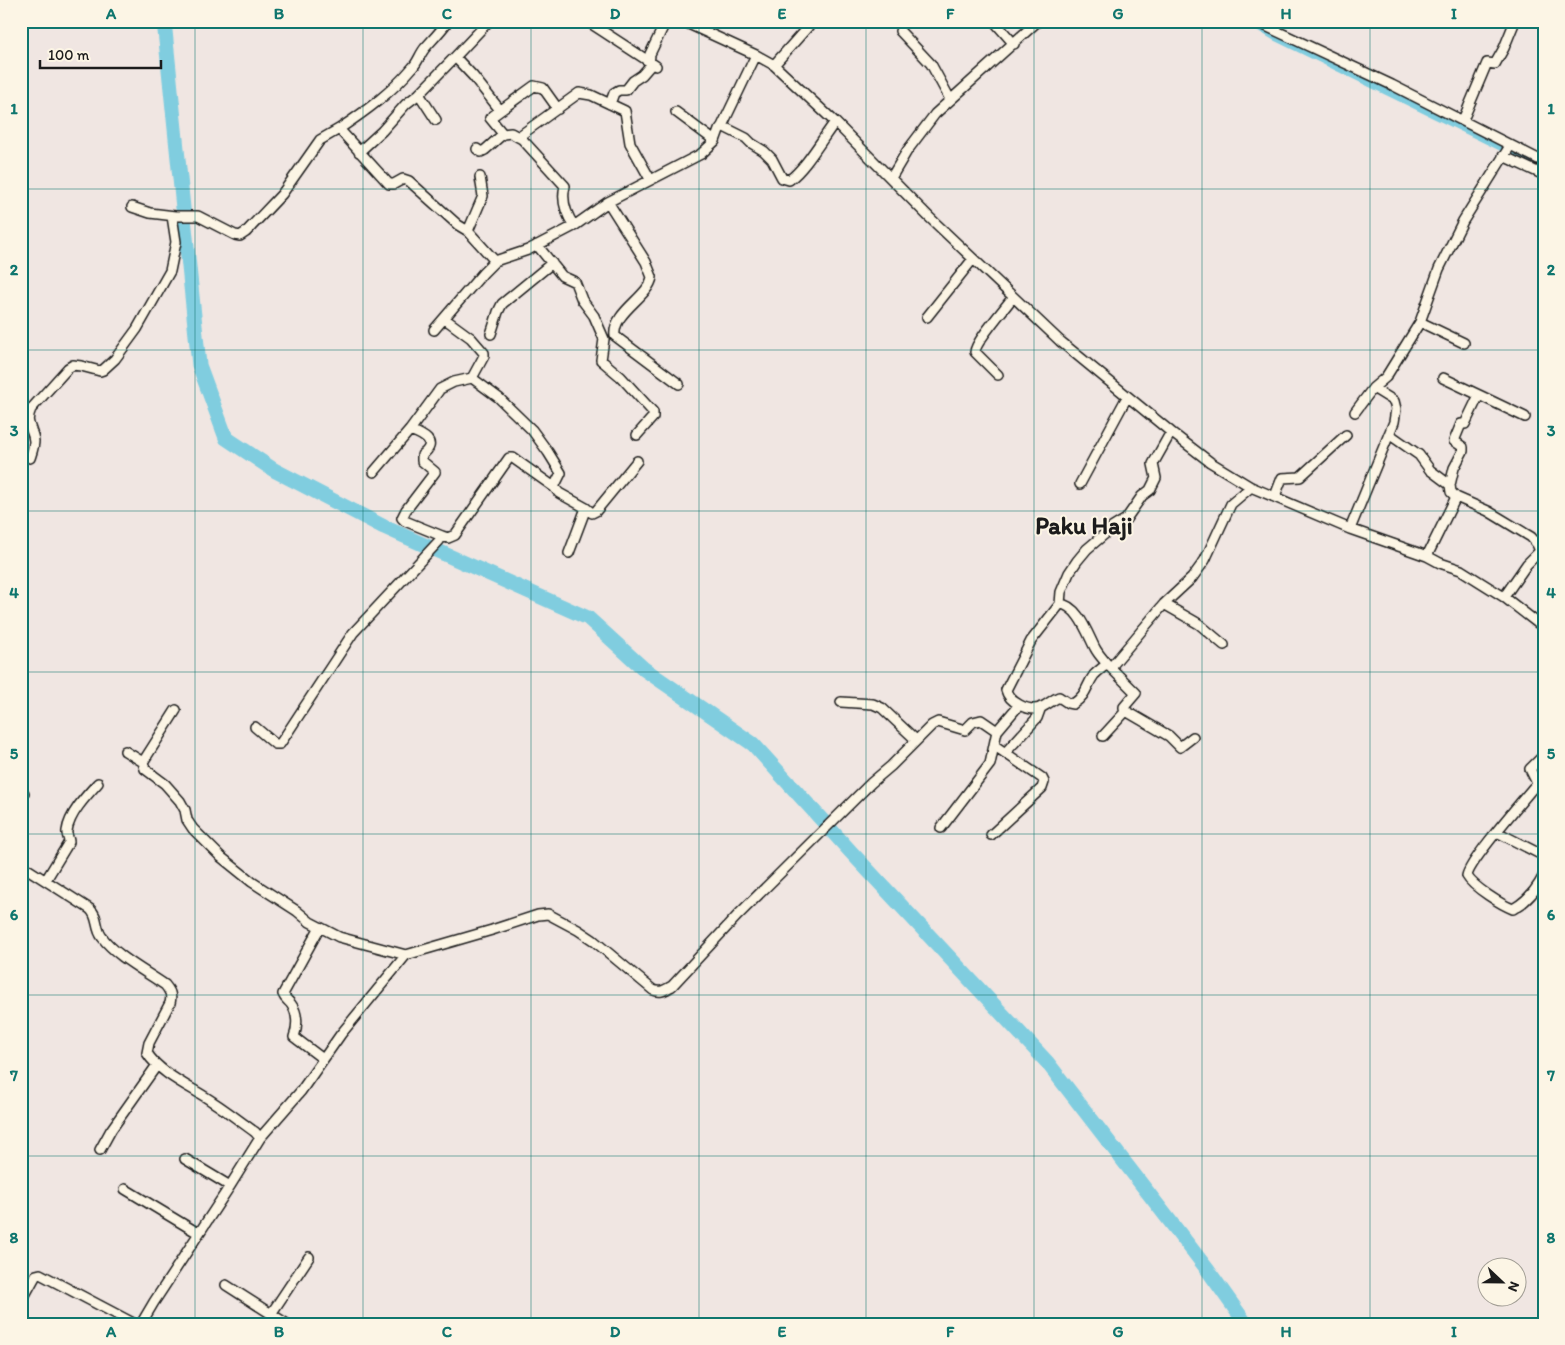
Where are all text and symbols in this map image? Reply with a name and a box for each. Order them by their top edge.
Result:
text: A [105,4,117,23]
text: B [274,4,285,23]
text: C [442,4,453,23]
text: D [610,4,621,23]
text: E [778,4,787,23]
text: F [946,4,955,23]
text: G [1112,4,1124,23]
text: H [1280,4,1292,23]
text: I [1451,4,1457,23]
scale bar [40,38,161,70]
text: 100 m [48,46,90,64]
text: 1 [10,99,18,118]
text: 1 [1547,99,1555,118]
text: 2 [10,260,19,279]
text: 2 [1547,260,1556,279]
text: 3 [10,421,19,440]
text: 3 [1547,421,1556,440]
district label: Paku Haji [1035,511,1133,541]
text: 4 [9,583,19,602]
text: 4 [1546,583,1556,602]
text: 5 [10,744,19,763]
text: 5 [1547,744,1556,763]
text: 6 [10,905,19,924]
text: 6 [1547,905,1556,924]
text: 7 [9,1066,18,1085]
text: 7 [1546,1066,1555,1085]
text: 8 [10,1228,19,1247]
text: 8 [1547,1228,1556,1247]
north arrow [1478,1258,1528,1308]
text: N [1504,1279,1523,1294]
text: A [105,1322,117,1341]
text: B [274,1322,285,1341]
text: C [442,1322,453,1341]
text: D [610,1322,621,1341]
text: E [778,1322,787,1341]
text: F [946,1322,955,1341]
text: G [1112,1322,1124,1341]
text: H [1280,1322,1292,1341]
text: I [1451,1322,1457,1341]

